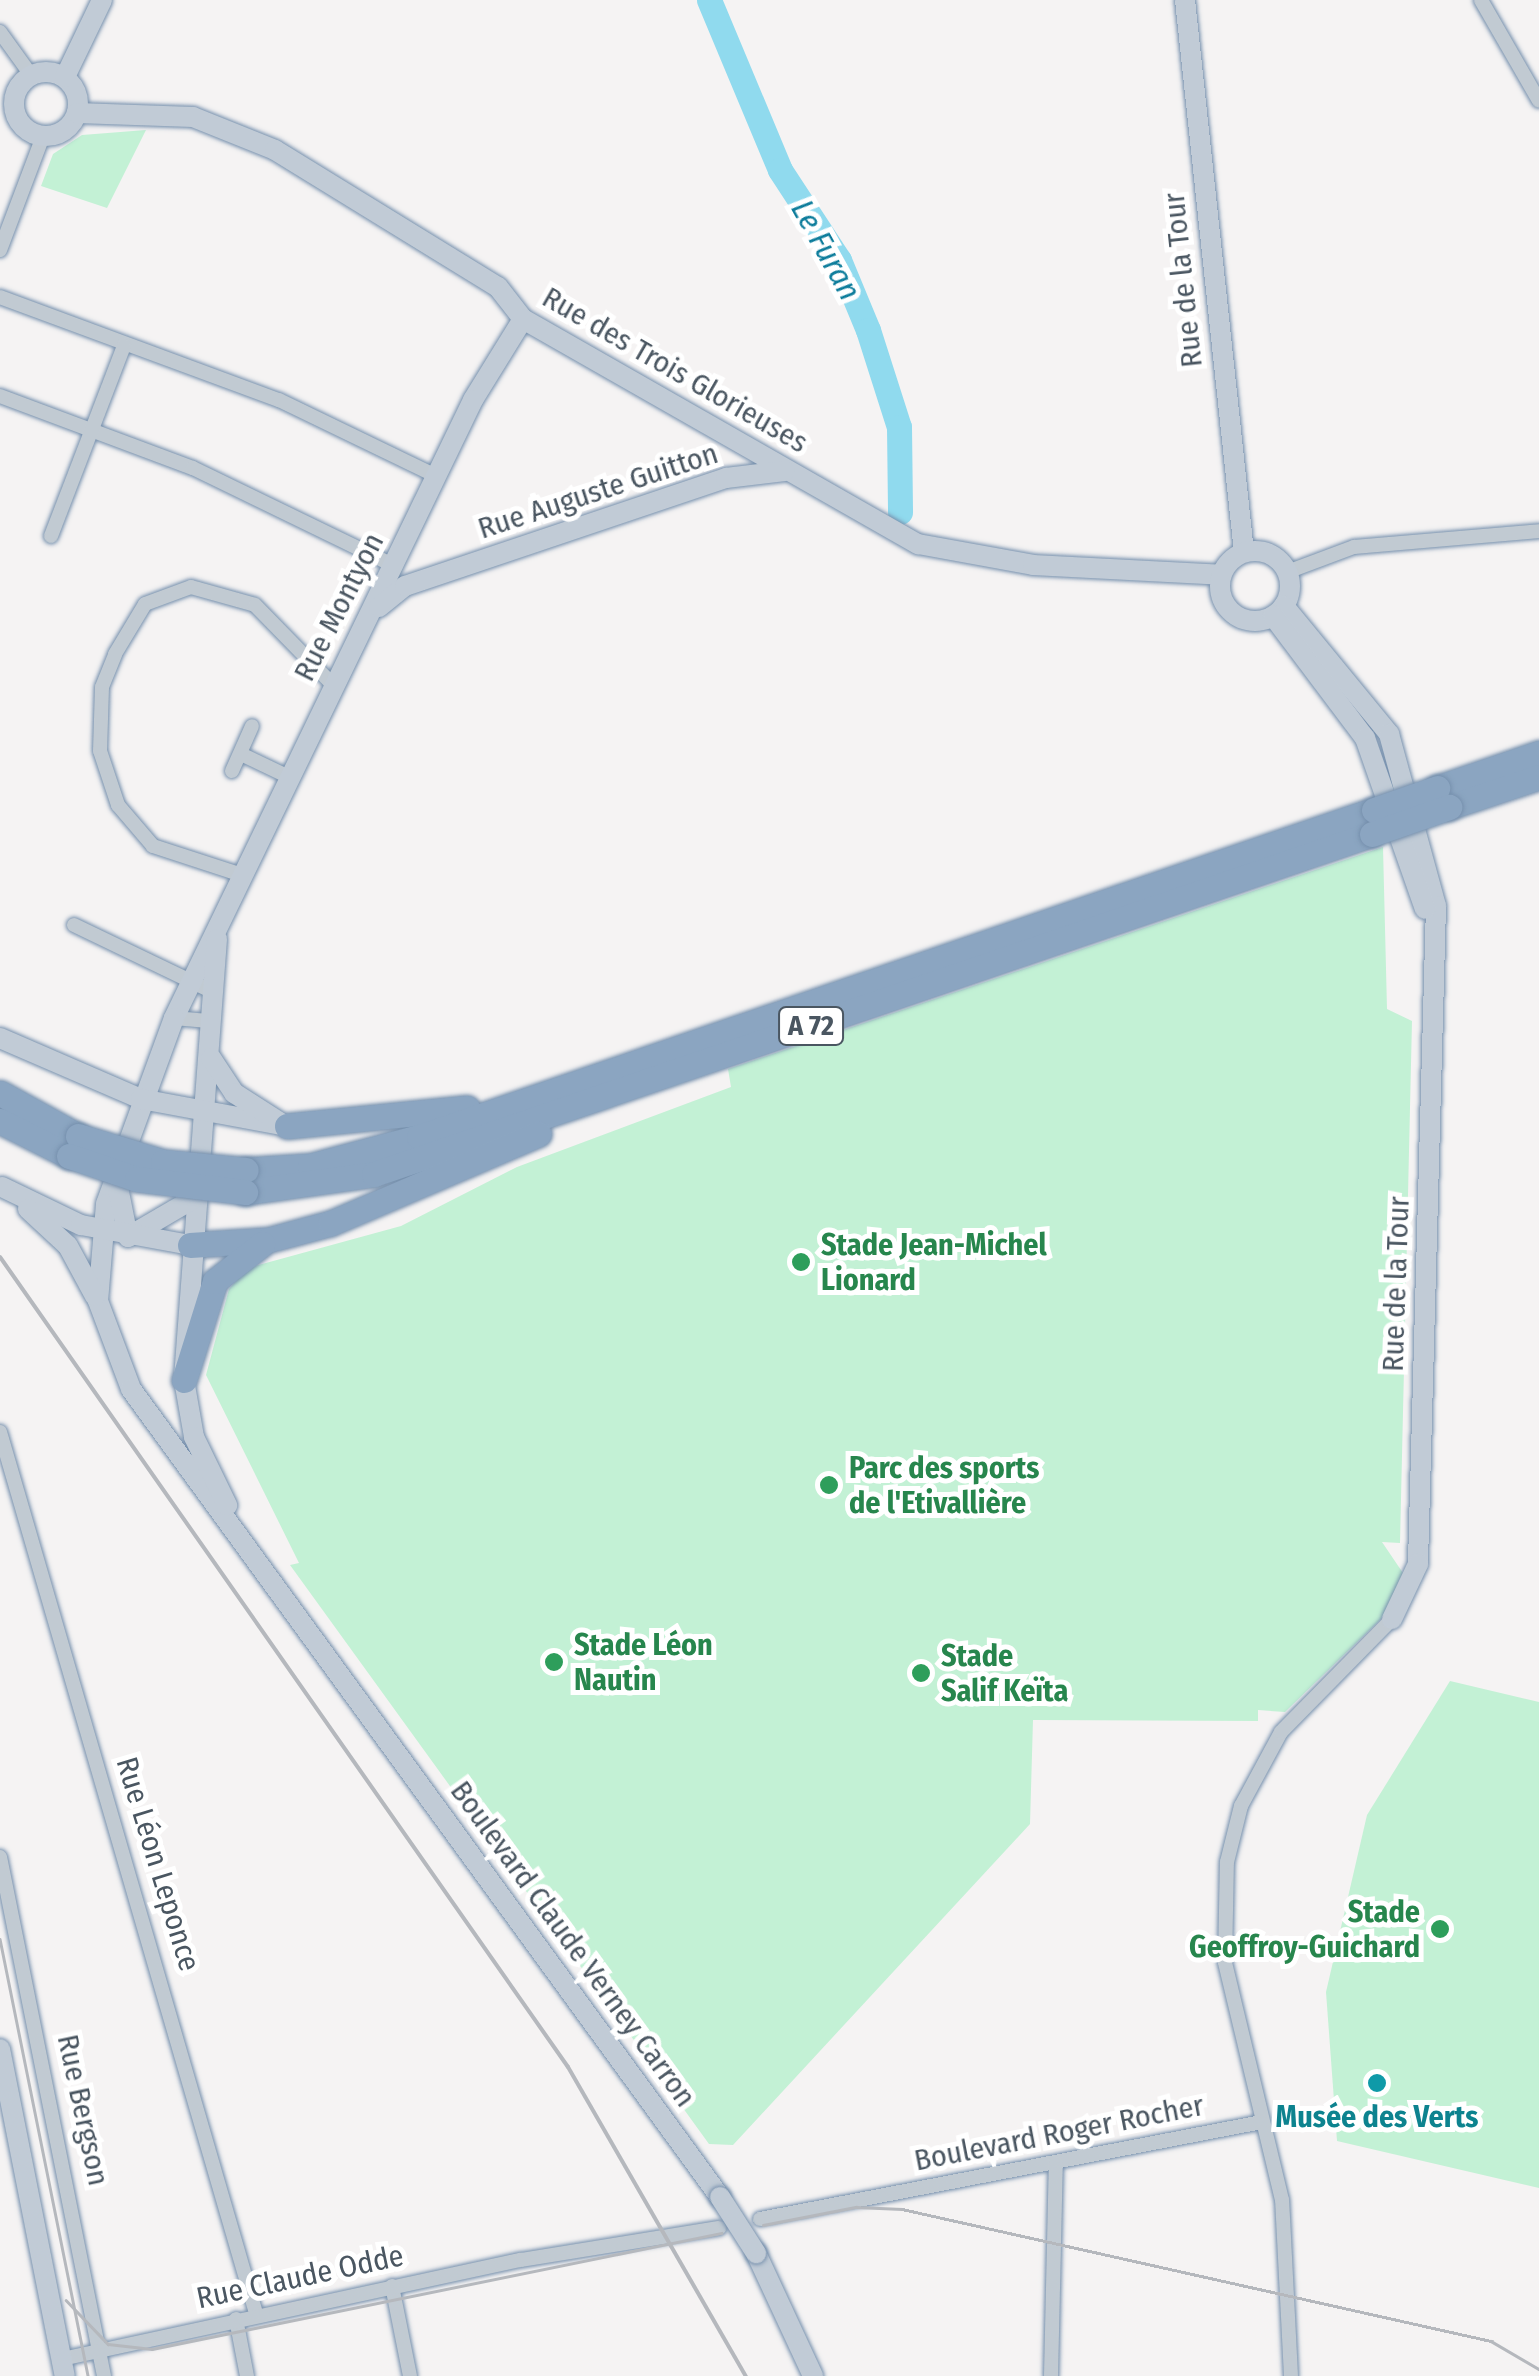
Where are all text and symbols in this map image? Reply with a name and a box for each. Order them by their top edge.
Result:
street label: Rue de la Tour [1156,191,1210,369]
water label: Le Furan [783,193,869,307]
street label: Rue des Trois Glorieuses [536,279,814,461]
street label: Rue Auguste Guitton [474,435,722,547]
street label: Rue Montyon [286,527,392,687]
road number: A 72 [776,1003,846,1049]
street label: Rue de la Tour [1375,1196,1417,1372]
place label: Stade Jean-Michel Lionard [821,1227,1047,1298]
marker: Stade Jean-Michel Lionard [790,1251,812,1273]
place label: Parc des sports de l'Etivallière [849,1450,1039,1520]
marker: Parc des sports de l'Etivallière [818,1474,840,1496]
place label: Stade Léon Nautin [574,1627,713,1698]
place label: Stade Salif Keïta [941,1638,1068,1708]
marker: Stade Léon Nautin [543,1651,565,1673]
marker: Stade Salif Keïta [910,1662,932,1684]
street label: Rue Léon Leponce [108,1753,208,1975]
street label: Boulevard Claude Verney Carron [443,1774,703,2114]
place label: Stade Geoffroy-Guichard [1189,1894,1420,1964]
marker: Stade Geoffroy-Guichard [1429,1918,1451,1940]
street label: Rue Bergson [49,2031,117,2189]
marker: Musée des Verts [1366,2072,1388,2094]
street label: Boulevard Roger Rocher [911,2087,1207,2179]
place label: Musée des Verts [1276,2099,1478,2135]
street label: Rue Claude Odde [193,2237,407,2317]

